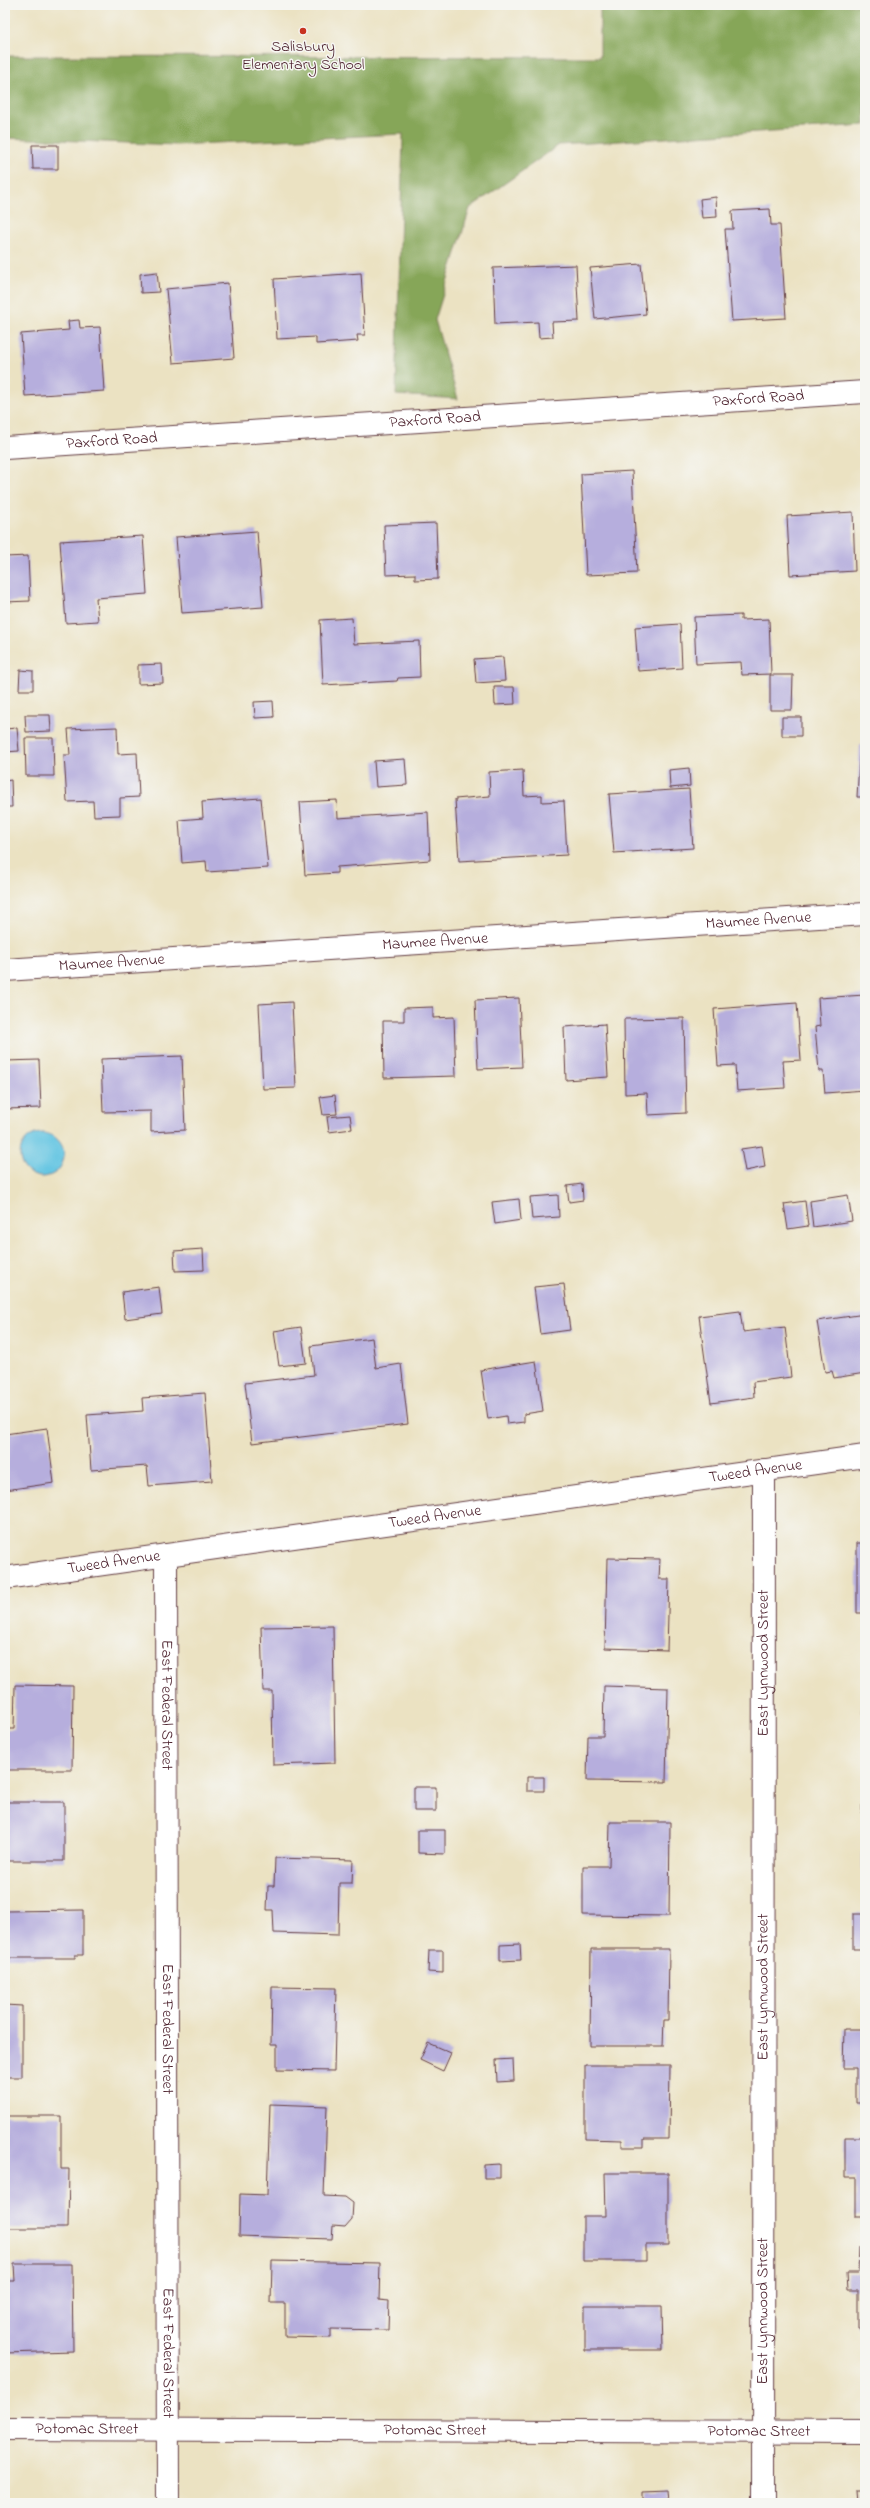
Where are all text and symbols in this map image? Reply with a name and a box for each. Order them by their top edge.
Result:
marker: Salisbury Elementary School [298,26,308,36]
place label: Salisbury Elementary School [242,35,365,77]
street label: Paxford Road [712,384,805,414]
street label: Paxford Road [389,405,482,435]
street label: Paxford Road [65,426,158,456]
street label: Maumee Avenue [705,905,813,936]
street label: Maumee Avenue [381,927,490,957]
street label: Maumee Avenue [58,948,166,978]
street label: Tweed Avenue [707,1453,804,1490]
street label: Tweed Avenue [387,1498,484,1536]
street label: Tweed Avenue [66,1544,163,1581]
street label: East Lynnwood Street [752,1589,776,1736]
street label: East Federal Street [154,1640,178,1771]
street label: East Lynnwood Street [751,1913,776,2060]
street label: East Federal Street [155,1964,179,2095]
street label: East Lynnwood Street [751,2237,775,2384]
street label: East Federal Street [156,2288,180,2419]
street label: Potomac Street [35,2417,139,2441]
street label: Potomac Street [383,2418,487,2443]
street label: Potomac Street [707,2419,811,2444]

